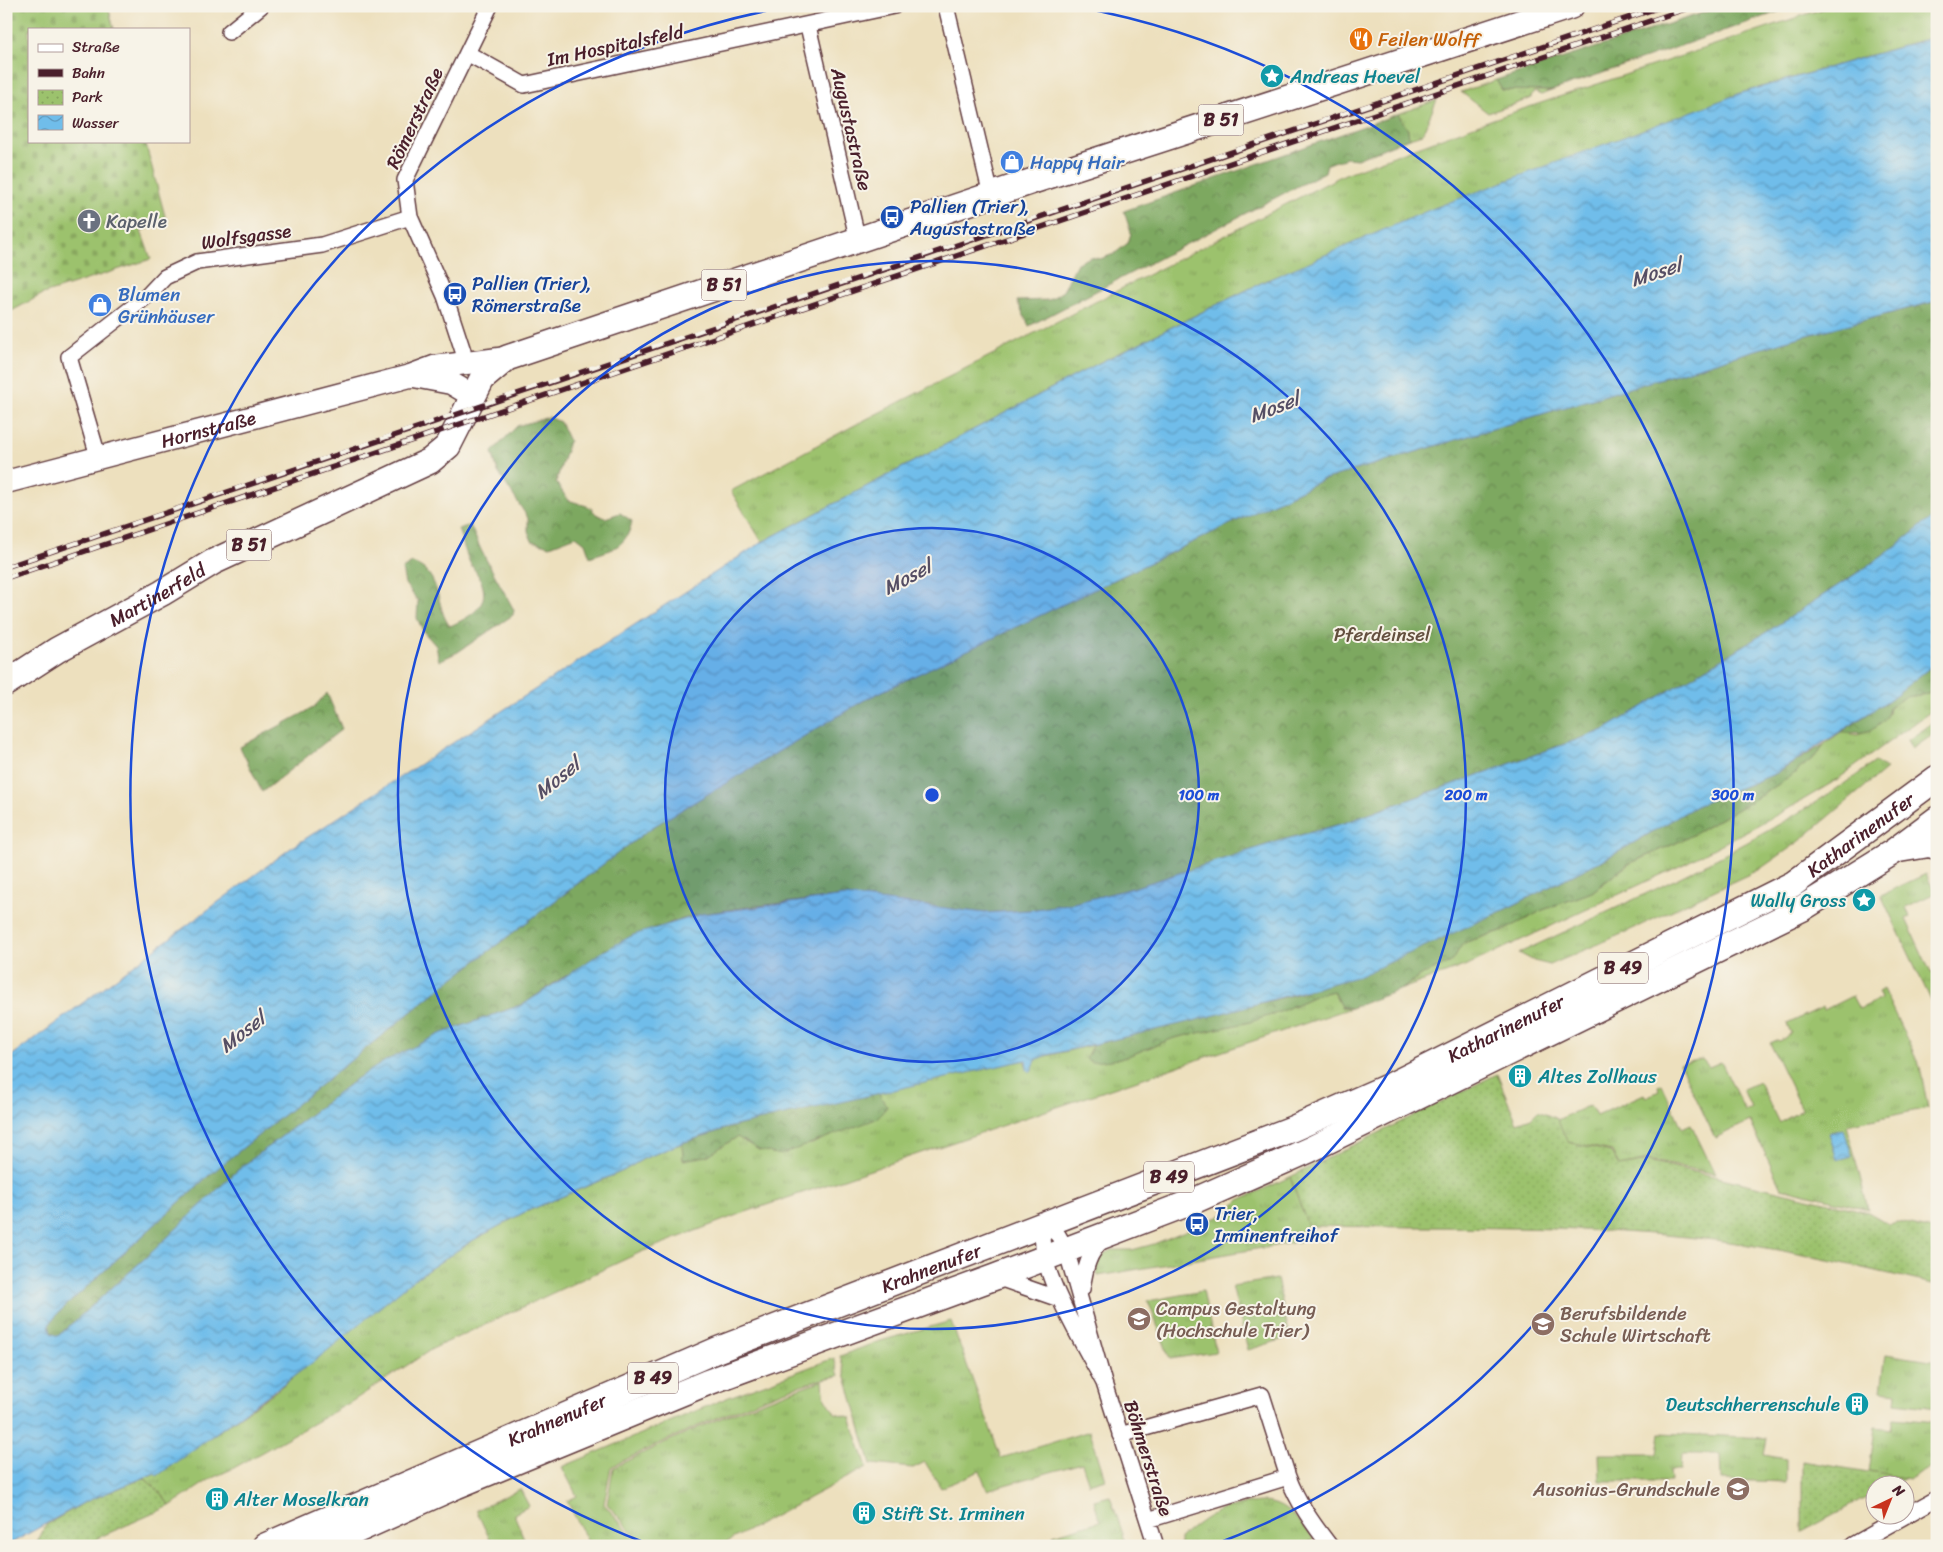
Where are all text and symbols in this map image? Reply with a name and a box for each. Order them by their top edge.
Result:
street label: Im Hospitalsfeld [543,15,688,76]
place label: Feilen Wolff [1378,23,1483,56]
restaurant icon: Feilen Wolff [1348,26,1374,52]
legend [28,28,190,142]
text: Straße [72,34,120,60]
text: Bahn [72,60,105,86]
place label: Andreas Hoevel [1289,60,1421,93]
street label: Römerstraße [376,62,452,175]
street label: Augustastraße [821,63,882,194]
place icon: Andreas Hoevel [1259,63,1285,89]
text: Park [72,84,103,110]
road number: B 51 [1198,104,1244,136]
text: Wasser [72,110,120,136]
place label: Happy Hair [1030,146,1125,179]
shop icon: Happy Hair [999,149,1025,175]
place label: Pallien (Trier), Augustastraße [909,190,1036,245]
bus stop icon: Pallien (Trier), Augustastraße [879,204,905,230]
place label: Kapelle [106,205,167,238]
church icon: Kapelle [76,208,102,234]
street label: Wolfsgasse [199,214,293,259]
water label: Mosel [1626,247,1690,297]
place label: Pallien (Trier), Römerstraße [472,267,592,322]
road number: B 51 [702,270,746,300]
place label: Blumen Grünhäuser [118,278,215,333]
bus stop icon: Pallien (Trier), Römerstraße [442,281,468,307]
shop icon: Blumen Grünhäuser [87,292,113,318]
water label: Mosel [1244,380,1309,433]
street label: Hornstraße [157,401,259,458]
road number: B 51 [226,530,272,560]
water label: Mosel [876,548,942,605]
street label: Martinerfeld [103,553,214,636]
park label: Pferdeinsel [1334,618,1431,651]
water label: Mosel [526,746,592,808]
text: 100 m [1179,782,1220,808]
text: 200 m [1443,782,1488,808]
text: 300 m [1711,782,1755,808]
street label: Katharinenufer [1799,783,1923,886]
centre of rings [923,786,941,804]
place label: Wally Gross [1751,884,1846,917]
place icon: Wally Gross [1851,887,1877,913]
road number: B 49 [1598,952,1648,984]
street label: Katharinenufer [1441,985,1571,1072]
water label: Mosel [211,1000,277,1062]
place label: Altes Zollhaus [1537,1060,1657,1093]
building icon: Altes Zollhaus [1507,1063,1533,1089]
road number: B 49 [1144,1162,1194,1192]
place label: Trier, Irminenfreihof [1213,1197,1341,1252]
bus stop icon: Trier, Irminenfreihof [1184,1211,1210,1237]
street label: Krahnenufer [876,1233,987,1302]
place label: Campus Gestaltung (Hochschule Trier) [1156,1292,1316,1347]
place label: Berufsbildende Schule Wirtschaft [1560,1297,1710,1352]
school or university icon: Campus Gestaltung (Hochschule Trier) [1126,1306,1152,1332]
school or university icon: Berufsbildende Schule Wirtschaft [1530,1311,1556,1337]
road number: B 49 [628,1362,678,1394]
street label: Krahnenufer [502,1383,613,1456]
place label: Deutschherrenschule [1666,1388,1840,1421]
building icon: Deutschherrenschule [1844,1391,1870,1417]
street label: Böhmerstraße [1114,1396,1183,1521]
place label: Ausonius-Grundschule [1532,1473,1720,1506]
north arrow [1866,1474,1916,1524]
school or university icon: Ausonius-Grundschule [1725,1476,1751,1502]
text: N [1886,1478,1911,1504]
place label: Alter Moselkran [233,1483,369,1516]
building icon: Alter Moselkran [204,1486,230,1512]
place label: Stift St. Irminen [882,1497,1025,1530]
building icon: Stift St. Irminen [851,1500,877,1526]

